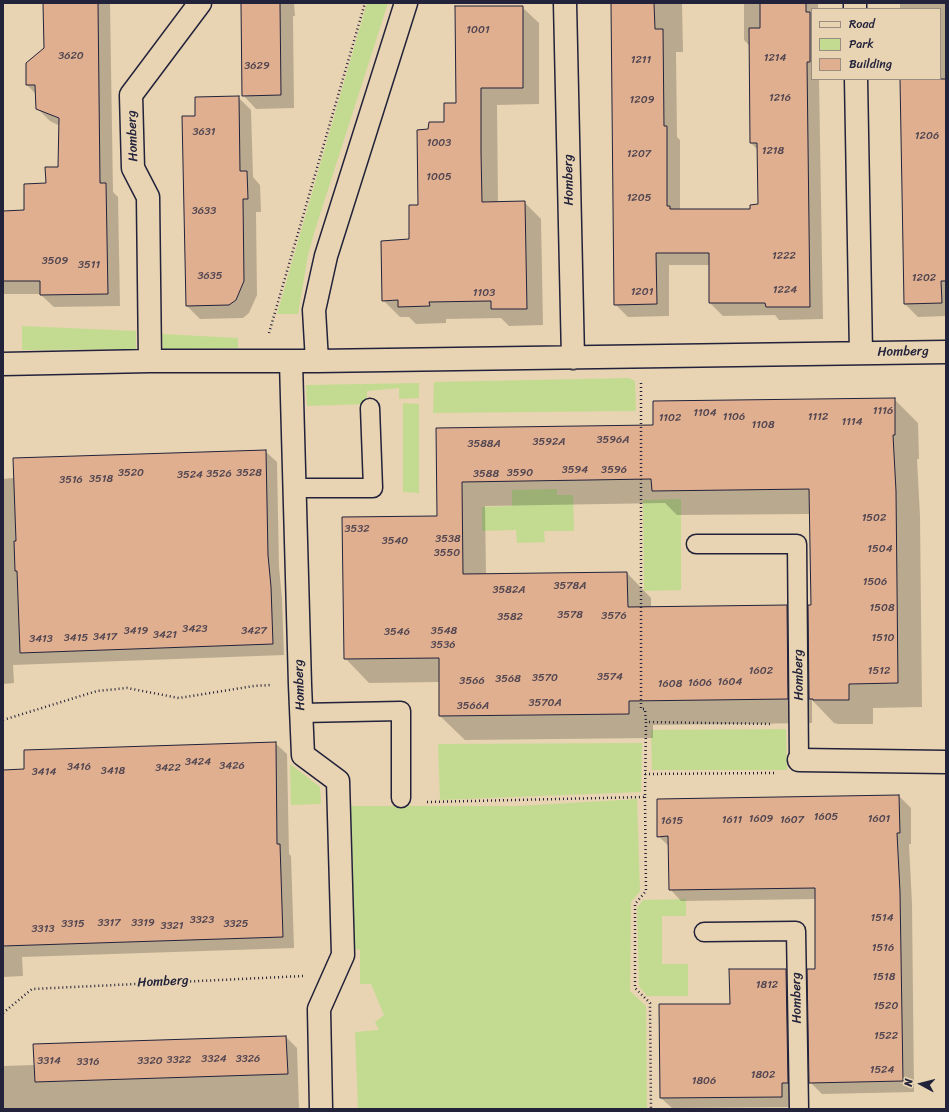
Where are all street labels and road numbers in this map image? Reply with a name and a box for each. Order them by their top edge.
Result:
street label: Homberg [124,110,142,162]
street label: Homberg [561,154,577,206]
street label: Homberg [877,344,929,360]
street label: Homberg [791,649,807,701]
street label: Homberg [291,659,309,711]
street label: Homberg [789,972,805,1024]
street label: Homberg [137,973,189,991]

